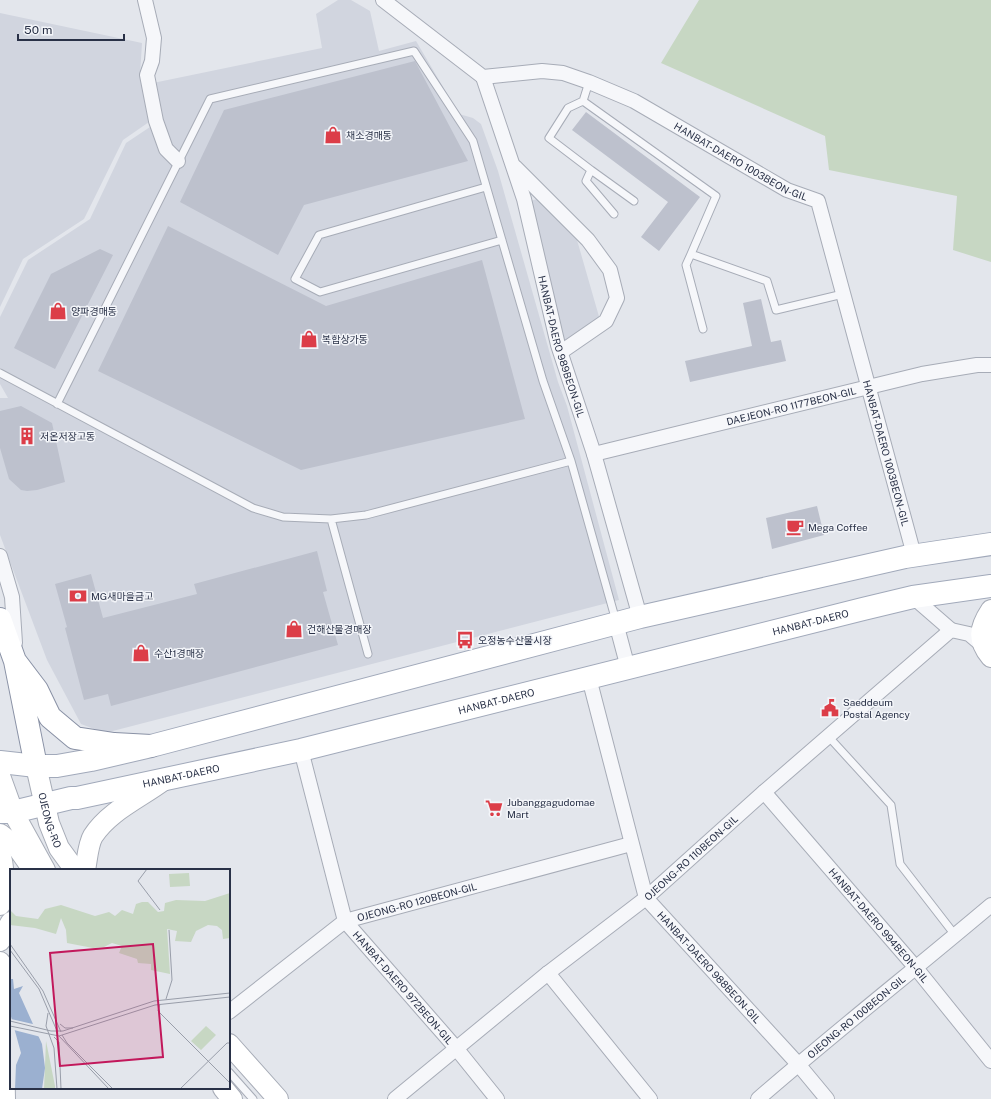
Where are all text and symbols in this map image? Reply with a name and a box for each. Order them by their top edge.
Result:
scale bar [18,16,124,42]
text: 50 m [24,23,52,37]
street label: HANBAT-DAERO 1003BEON-GIL [672,120,809,203]
shop icon: 채소경매동 [323,125,343,145]
place label: 채소경매동 [346,129,392,141]
street label: HANBAT-DAERO 989BEON-GIL [536,274,588,419]
shop icon: 양파경매동 [48,301,68,321]
place label: 양파경매동 [71,305,117,317]
shop icon: 복합상가동 [299,329,319,349]
place label: 복합상가동 [322,333,368,345]
street label: HANBAT-DAERO 1003BEON-GIL [861,379,912,528]
street label: DAEJEON-RO 1177BEON-GIL [725,384,858,428]
building icon: 저온저장고동 [17,426,37,446]
place label: 저온저장고동 [40,430,95,442]
cafe icon: Mega Coffee [785,517,805,537]
place label: Mega Coffee [808,521,868,533]
bank icon: MG새마을금고 [68,586,88,606]
place label: MG새마을금고 [91,590,153,602]
street label: HANBAT-DAERO [771,607,850,638]
shop icon: 건해산물경매장 [284,619,304,639]
place label: 건해산물경매장 [307,623,371,635]
bus stop icon: 오정농수산물시장 [455,630,475,650]
place label: 오정농수산물시장 [478,634,552,646]
shop icon: 수산1경매장 [131,643,151,663]
place label: 수산1경매장 [154,647,204,659]
street label: HANBAT-DAERO [457,686,536,716]
place label: Saeddeum Postal Agency [843,696,910,720]
public building icon: Saeddeum Postal Agency [820,698,840,718]
street label: HANBAT-DAERO [141,762,221,790]
street label: OJEONG-RO [36,791,64,850]
place label: Jubanggagudomae Mart [507,796,595,820]
supermarket icon: Jubanggagudomae Mart [484,798,504,818]
street label: OJEONG-RO 110BEON-GIL [642,812,740,903]
street label: HANBAT-DAERO 994BEON-GIL [826,866,931,985]
inset map [10,869,230,1089]
street label: OJEONG-RO 120BEON-GIL [356,880,478,923]
street label: HANBAT-DAERO 988BEON-GIL [655,909,764,1026]
street label: HANBAT-DAERO 972BEON-GIL [350,928,456,1047]
street label: OJEONG-RO 100BEON-GIL [804,973,908,1061]

